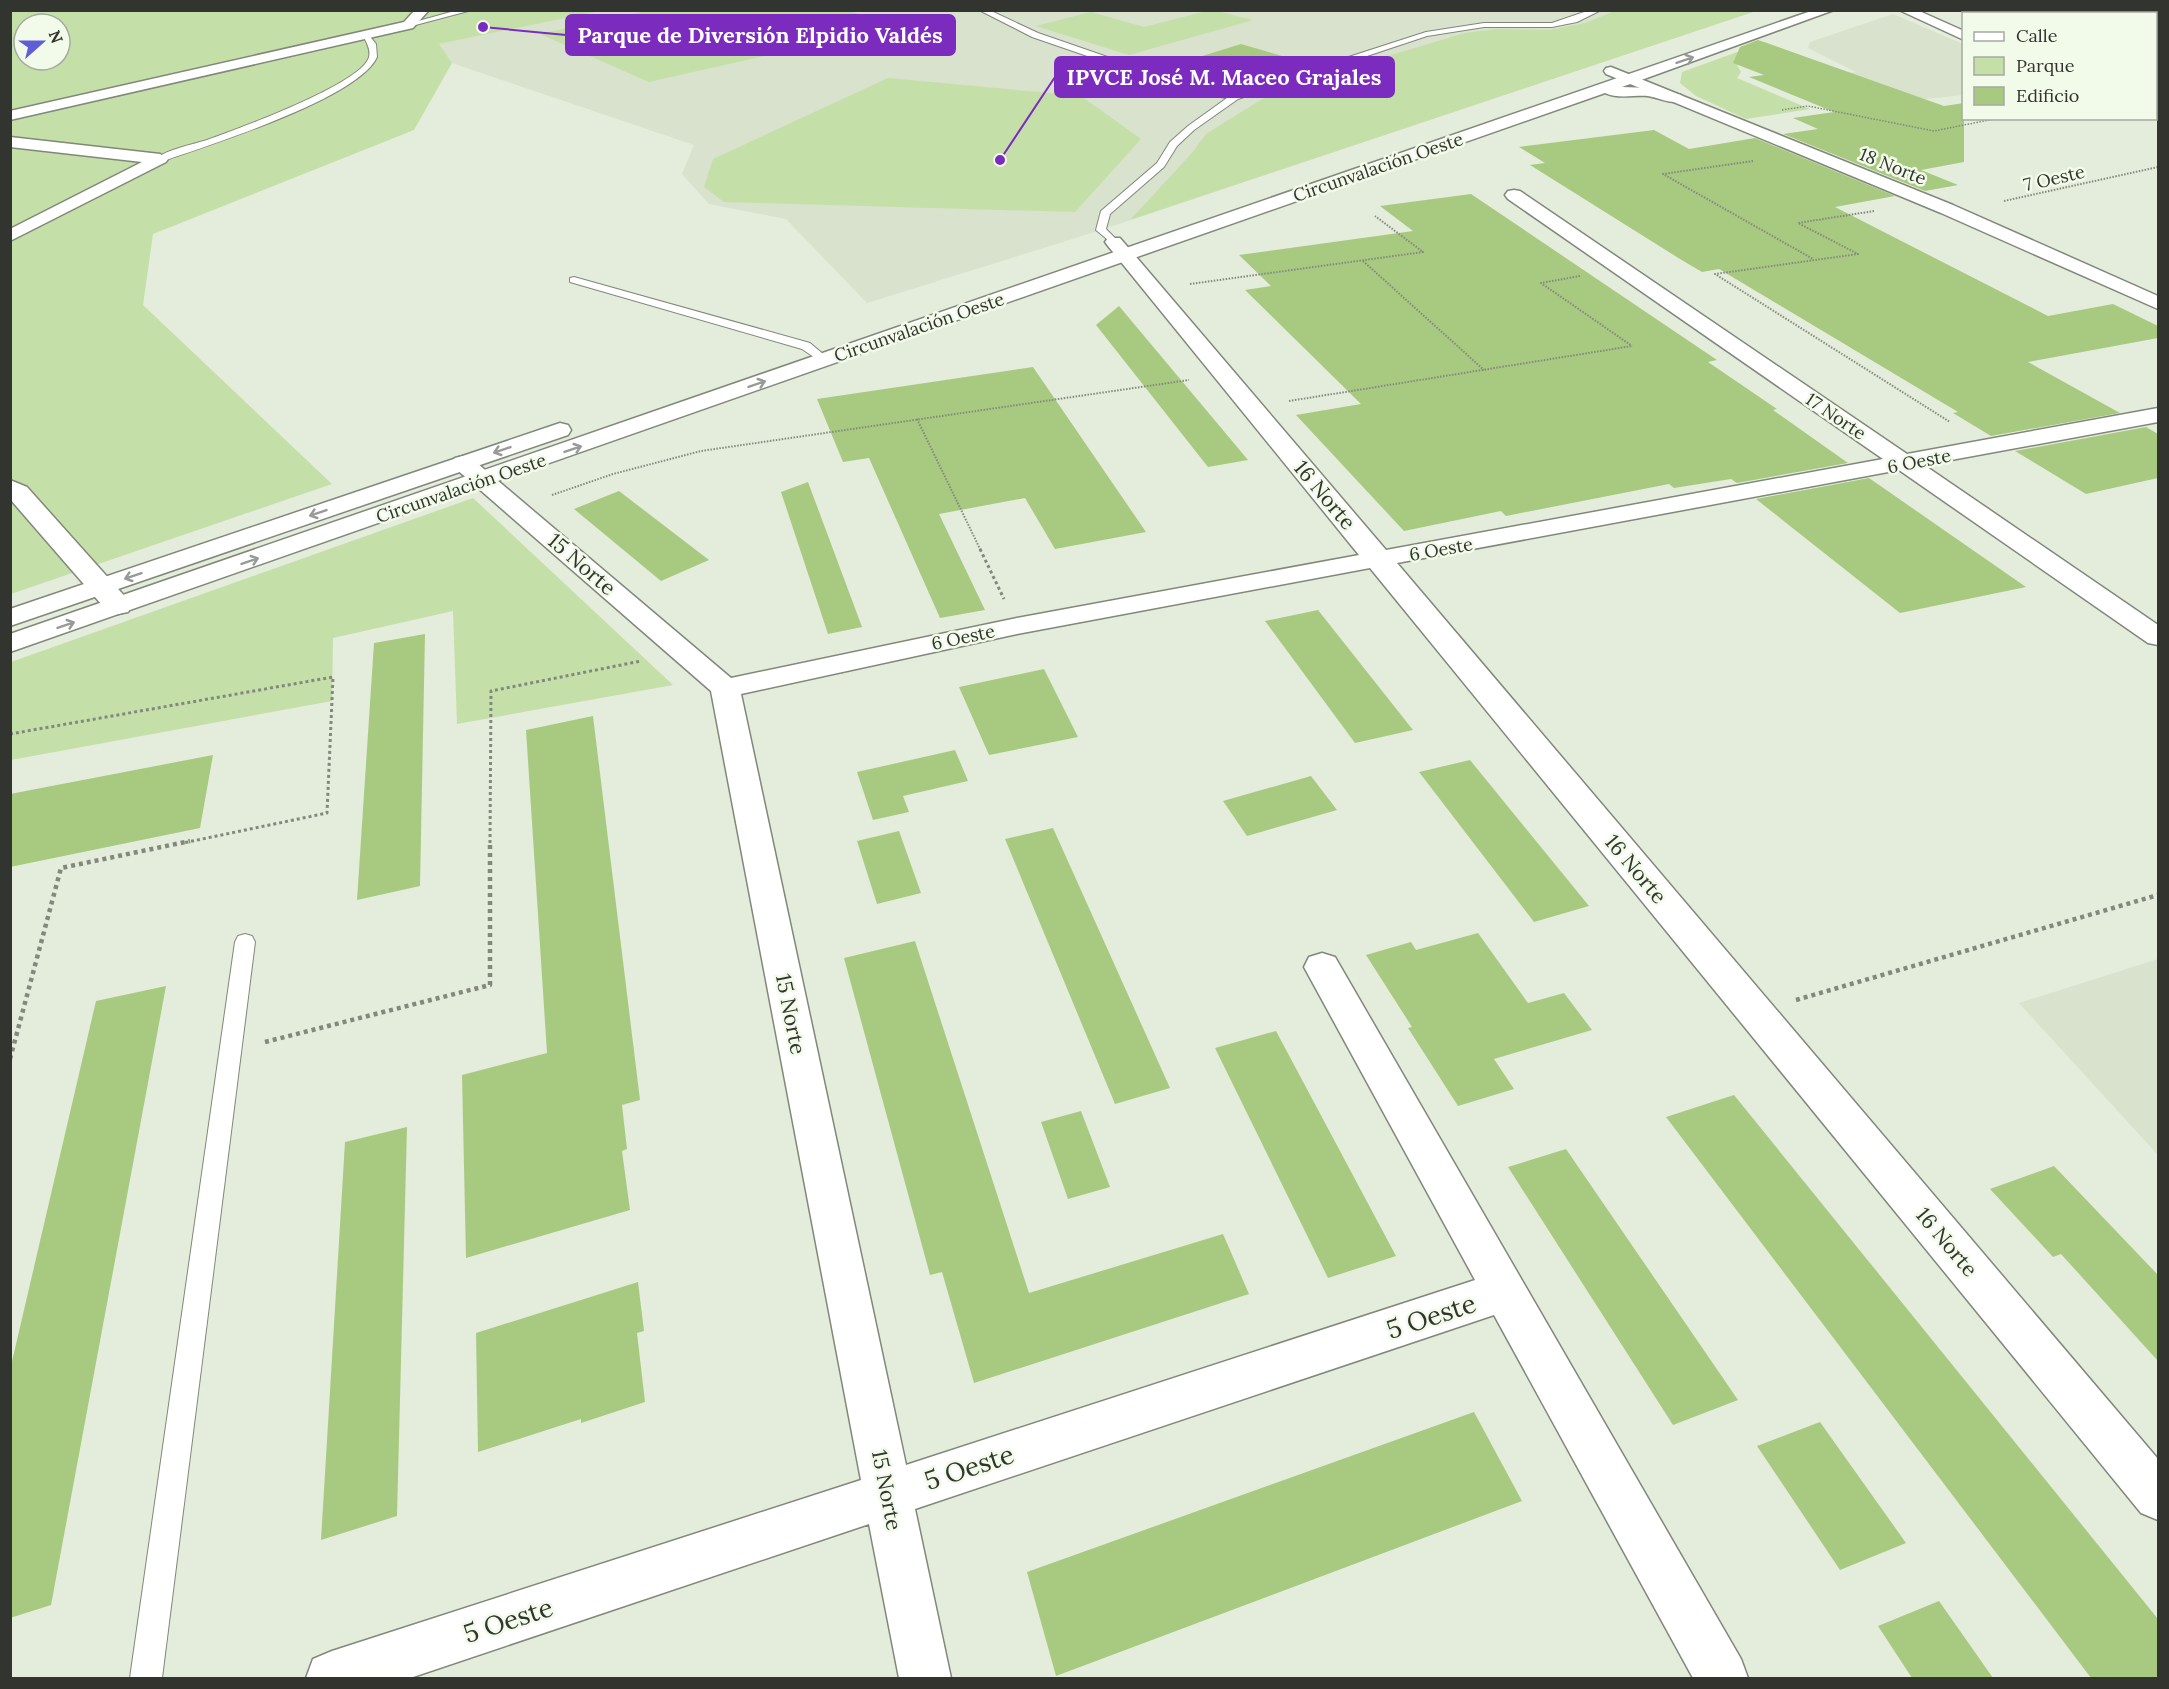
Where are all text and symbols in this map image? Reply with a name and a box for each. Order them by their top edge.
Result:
north arrow [12,12,72,72]
legend [1962,12,2157,120]
callout: Parque de Diversión Elpidio Valdés [566,15,955,55]
text: Parque de Diversión Elpidio Valdés [577,21,943,49]
text: Calle [2016,24,2058,47]
text: N [44,27,68,46]
one-way arrow [1675,53,1694,64]
text: Parque [2016,54,2075,77]
callout: IPVCE José M. Maceo Grajales [1055,57,1394,97]
text: IPVCE José M. Maceo Grajales [1067,63,1381,91]
text: Edificio [2016,84,2079,107]
street label: Circunvalación Oeste [1290,127,1466,207]
street label: 18 Norte [1856,142,1930,190]
street label: 7 Oeste [2021,160,2087,196]
street label: Circunvalación Oeste [831,287,1007,367]
one-way arrow [747,378,766,389]
street label: 17 Norte [1801,387,1871,445]
one-way arrow [563,443,582,454]
street label: 6 Oeste [1885,444,1953,478]
one-way arrow [493,445,512,456]
street label: Circunvalación Oeste [373,448,549,528]
street label: 16 Norte [1288,455,1362,535]
one-way arrow [309,508,327,519]
street label: 15 Norte [542,527,622,601]
street label: 6 Oeste [1407,532,1475,566]
one-way arrow [240,555,259,566]
one-way arrow [124,571,143,582]
one-way arrow [56,618,75,629]
street label: 6 Oeste [929,619,997,655]
street label: 16 Norte [1599,829,1673,909]
street label: 15 Norte [770,971,812,1057]
street label: 16 Norte [1910,1202,1984,1282]
street label: 5 Oeste [1382,1286,1480,1346]
street label: 5 Oeste [920,1437,1018,1497]
street label: 15 Norte [866,1447,908,1533]
street label: 5 Oeste [459,1590,557,1650]

